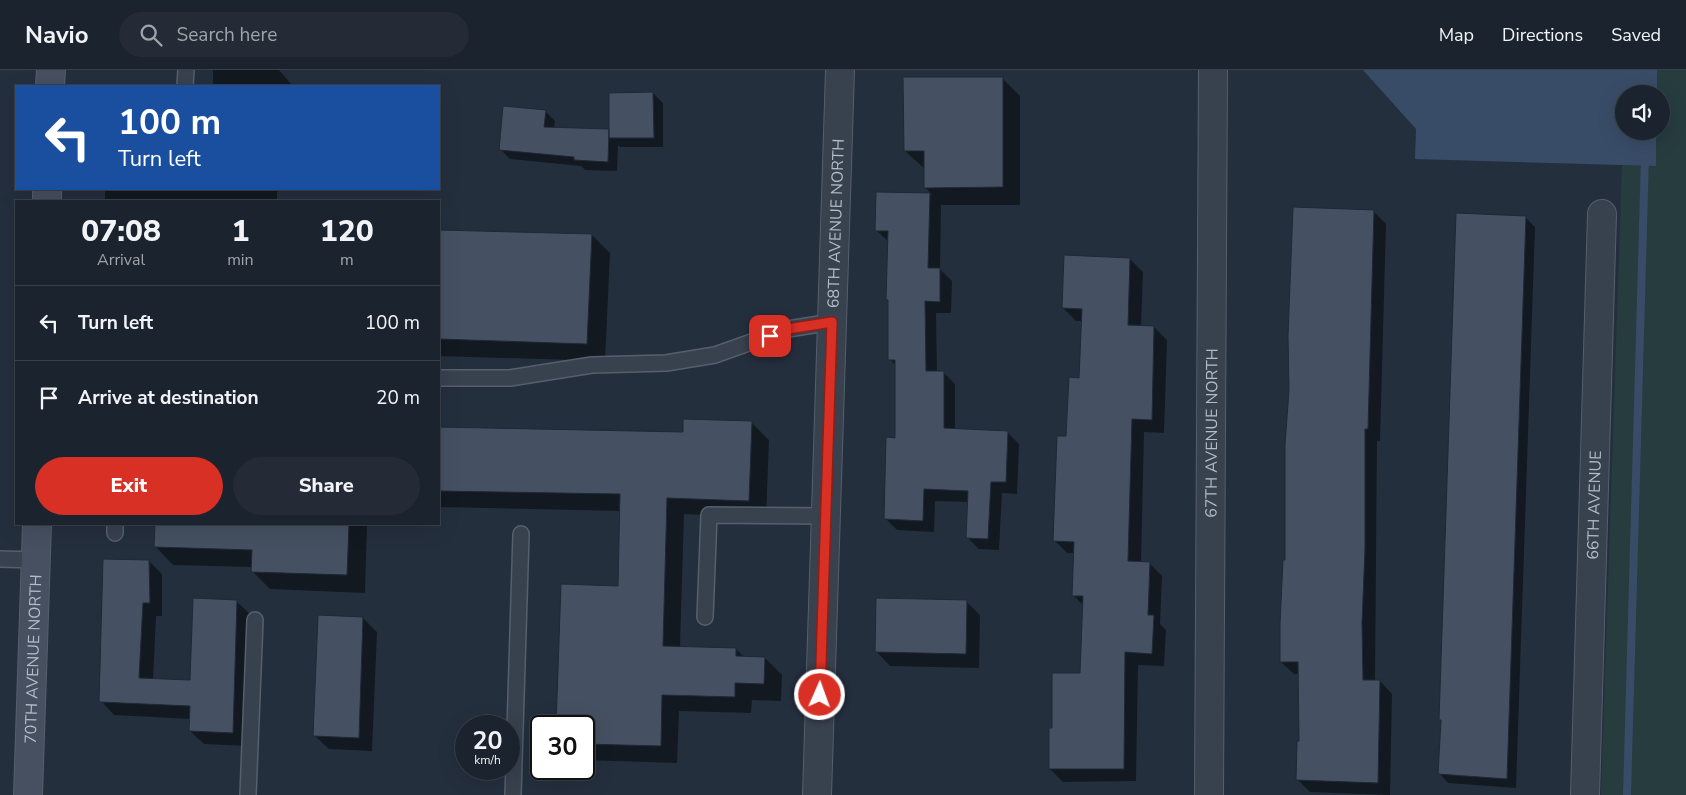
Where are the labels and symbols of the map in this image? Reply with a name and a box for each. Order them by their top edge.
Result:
street label: 68TH AVENUE NORTH [822,138,850,308]
pin [749,315,791,357]
street label: 67TH AVENUE NORTH [1201,348,1223,518]
street label: 66TH AVENUE [1582,450,1607,560]
street label: 70TH AVENUE NORTH [20,574,47,744]
position arrow [793,668,845,720]
speed limit sign: 30 [530,715,595,780]

